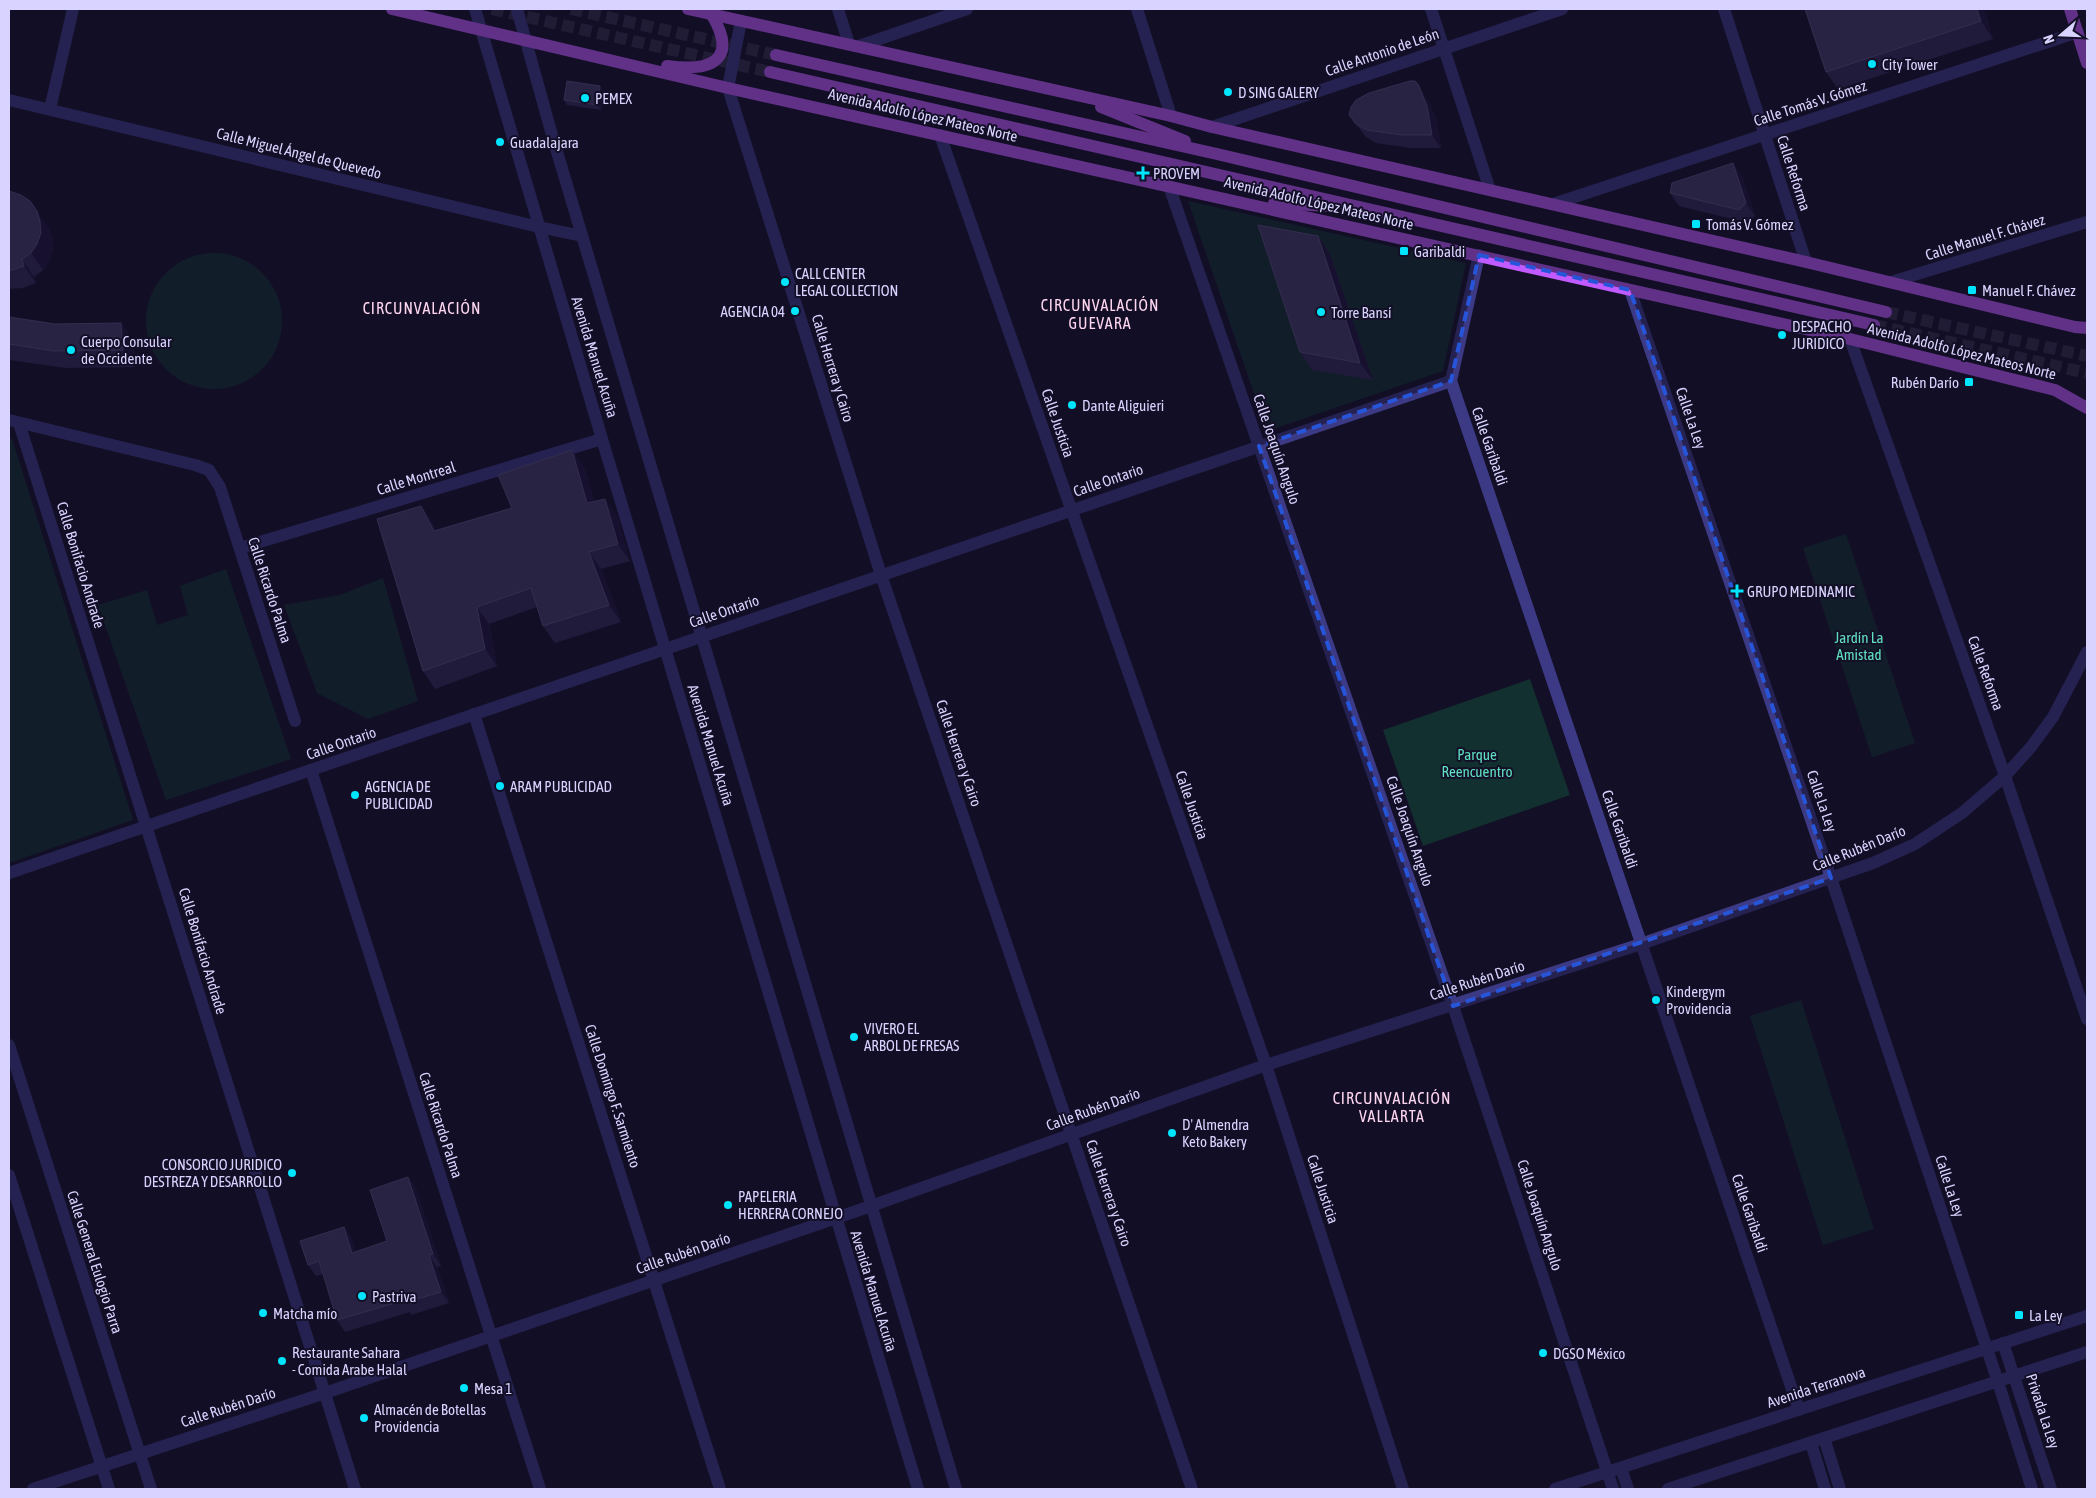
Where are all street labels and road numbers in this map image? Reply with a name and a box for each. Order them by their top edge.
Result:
street label: Calle Antonio de León [1323,25,1441,79]
street label: Calle Tomás V. Gómez [1751,77,1869,129]
street label: Avenida Adolfo López Mateos Norte [827,85,1019,145]
street label: Calle Miguel Ángel de Quevedo [215,124,383,182]
street label: Calle Reforma [1774,133,1814,213]
street label: Avenida Adolfo López Mateos Norte [1223,173,1415,233]
street label: Calle Manuel F. Chávez [1923,211,2047,263]
street label: Avenida Manuel Acuña [568,294,622,420]
street label: Calle Herrera y Cairo [809,312,857,424]
street label: Avenida Adolfo López Mateos Norte [1866,319,2058,383]
street label: Calle La Ley [1673,385,1709,451]
street label: Calle Justicia [1038,386,1078,460]
street label: Calle Joaquín Angulo [1250,392,1304,506]
street label: Calle Garibaldi [1469,405,1511,487]
street label: Calle Montreal [375,458,457,498]
street label: Calle Ontario [1071,460,1145,500]
street label: Calle Bonifacio Andrade [54,500,108,630]
street label: Calle Ricardo Palma [245,535,295,645]
street label: Calle Ontario [687,591,761,631]
street label: Calle Reforma [1965,633,2007,713]
street label: Avenida Manuel Acuña [684,682,738,808]
street label: Calle Herrera y Cairo [933,697,985,809]
street label: Calle Ontario [304,723,378,763]
street label: Calle Justicia [1172,768,1212,842]
street label: Calle La Ley [1804,768,1840,834]
street label: Calle Joaquín Angulo [1383,774,1437,888]
street label: Calle Garibaldi [1599,788,1641,870]
street label: Calle Rubén Darío [1810,822,1908,874]
street label: Calle Bonifacio Andrade [176,886,230,1016]
street label: Calle Rubén Darío [1427,957,1527,1003]
street label: Calle Domingo F. Sarmiento [582,1022,644,1170]
street label: Calle Ricardo Palma [416,1070,466,1180]
street label: Calle Rubén Darío [1044,1084,1142,1134]
street label: Calle Herrera y Cairo [1083,1137,1135,1249]
street label: Calle Justicia [1304,1152,1342,1226]
street label: Calle La Ley [1932,1153,1968,1219]
street label: Calle Joaquín Angulo [1514,1157,1566,1273]
street label: Calle Garibaldi [1729,1172,1771,1254]
street label: Calle General Eulogio Parra [64,1188,126,1336]
street label: Avenida Manuel Acuña [847,1228,901,1354]
street label: Calle Rubén Darío [634,1229,732,1277]
street label: Avenida Terranova [1765,1363,1867,1411]
street label: Privada La Ley [2023,1371,2063,1451]
street label: Calle Rubén Darío [178,1384,278,1430]

